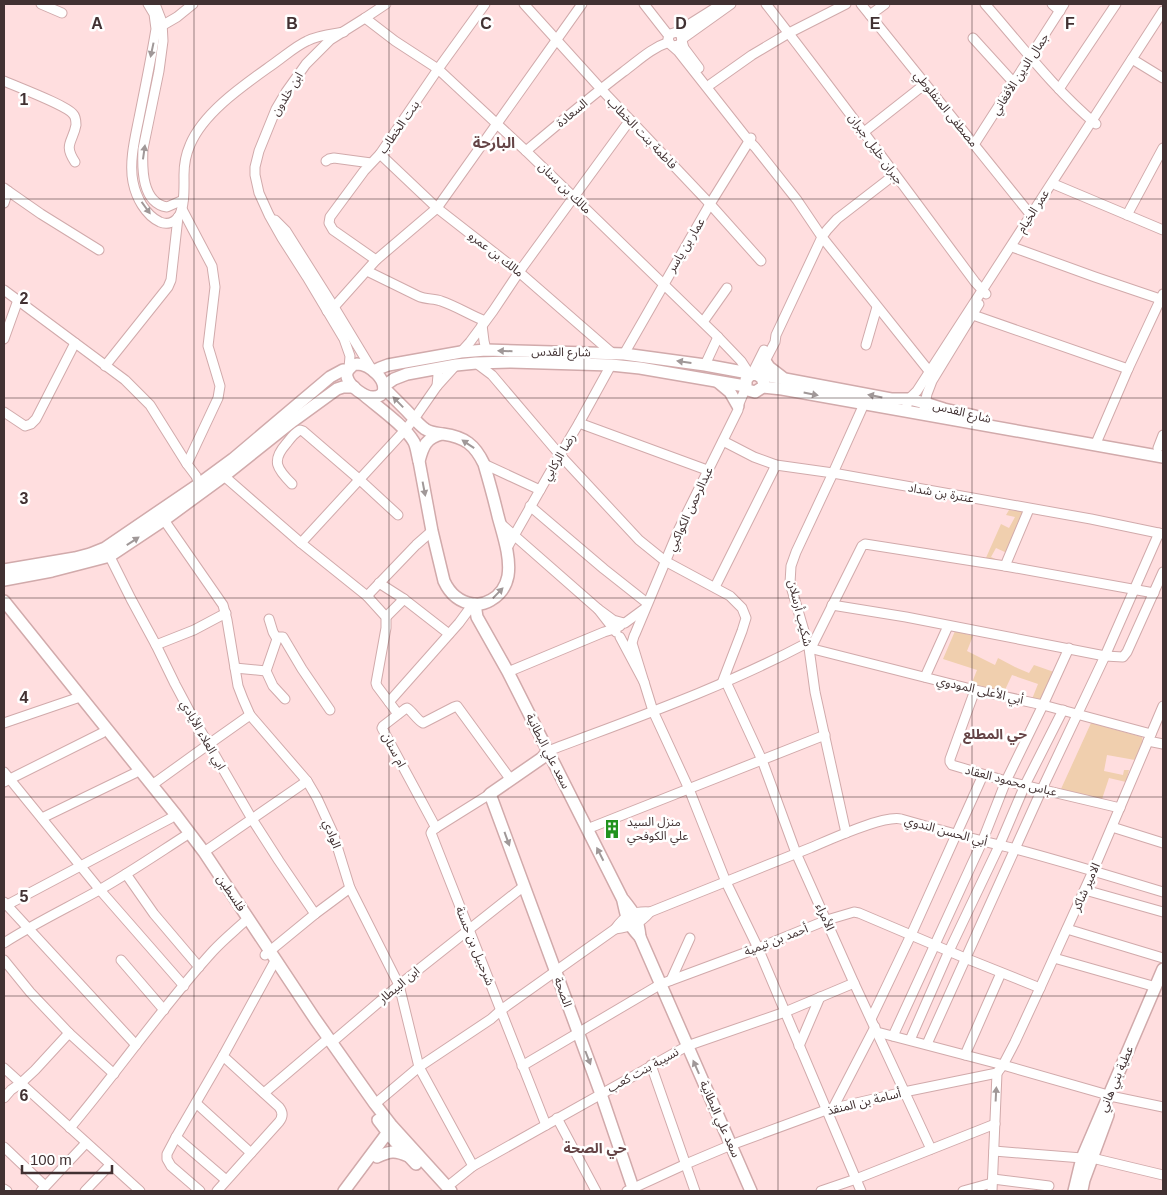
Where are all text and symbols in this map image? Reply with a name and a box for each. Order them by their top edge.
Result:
text: A [91,15,103,32]
text: B [286,15,298,32]
text: C [480,15,492,32]
text: D [675,15,687,32]
text: E [870,15,881,32]
text: F [1065,15,1075,32]
street label: جمال الدين الأفغاني [988,31,1054,119]
one-way arrow [148,43,156,58]
street label: مصطفى المنفلوطي [909,68,981,151]
street label: ابن خلدون [268,69,306,118]
text: 1 [20,91,29,108]
street label: فاطمة بنت الخطاب [604,94,680,172]
street label: السعادة [554,96,591,130]
street label: بنت الخطاب [376,98,423,156]
street label: جبران خليل جبران [846,111,906,187]
district label: البارحة [473,134,515,152]
one-way arrow [140,143,148,159]
street label: مالك بن سنان [536,159,594,217]
street label: عمر الخيام [1014,187,1054,236]
one-way arrow [141,201,151,215]
street label: عمار بن ياسر [664,215,708,276]
street label: مالك بن عمرو [466,228,526,280]
text: 2 [20,290,29,307]
street label: شارع القدس [531,344,591,362]
one-way arrow [497,346,513,354]
one-way arrow [676,358,692,366]
one-way arrow [803,390,819,398]
one-way arrow [867,392,883,400]
one-way arrow [392,397,404,409]
street label: شارع القدس [931,398,993,428]
street label: رضا الركابي [539,431,581,485]
one-way arrow [461,439,475,448]
street label: عبدالرحمن الكواكبي [664,465,718,555]
street label: عنترة بن شداد [907,480,975,506]
one-way arrow [421,481,429,497]
text: 3 [20,490,29,507]
one-way arrow [126,536,139,545]
street label: شكيب أرسلان [785,578,816,648]
one-way arrow [492,587,504,599]
street label: أبي الأعلى المودوي [935,673,1025,710]
text: 4 [20,689,29,706]
street label: ابي العلاء الأيادي [175,698,229,774]
street label: سعد علي البطانية [520,711,573,792]
district label: حي المطلع [963,726,1027,745]
street label: ام سنان [377,730,409,771]
street label: عباس محمود العقاد [963,763,1059,799]
street label: أبي الحسن الندوي [902,813,989,852]
place label: منزل السيد علي الكوفحي [627,815,688,846]
street label: الوادي [318,818,344,851]
building icon: منزل السيد علي الكوفحي [601,818,623,840]
one-way arrow [504,832,511,847]
one-way arrow [596,847,604,862]
street label: الامير شاكر [1069,861,1103,914]
street label: فلسطين [214,872,248,914]
text: 5 [20,888,29,905]
street label: الأمراء [813,901,837,933]
street label: شرحبيل بن حسنة [453,904,497,988]
street label: أحمد بن تيمية [742,921,810,959]
street label: ابن البيطار [375,964,422,1007]
street label: الصحة [551,975,575,1009]
street label: عطية بني هاني [1096,1044,1139,1115]
street label: نسيبة بنت كعب [605,1045,681,1096]
one-way arrow [584,1050,592,1065]
one-way arrow [692,1060,700,1074]
street label: سعد علي البطانية [694,1078,743,1161]
street label: أسامة بن المنقذ [825,1085,903,1118]
one-way arrow [993,1086,1001,1102]
text: 6 [20,1087,29,1104]
district label: حي الصحة [564,1140,627,1159]
scale bar [22,1142,112,1174]
text: 100 m [30,1151,72,1168]

